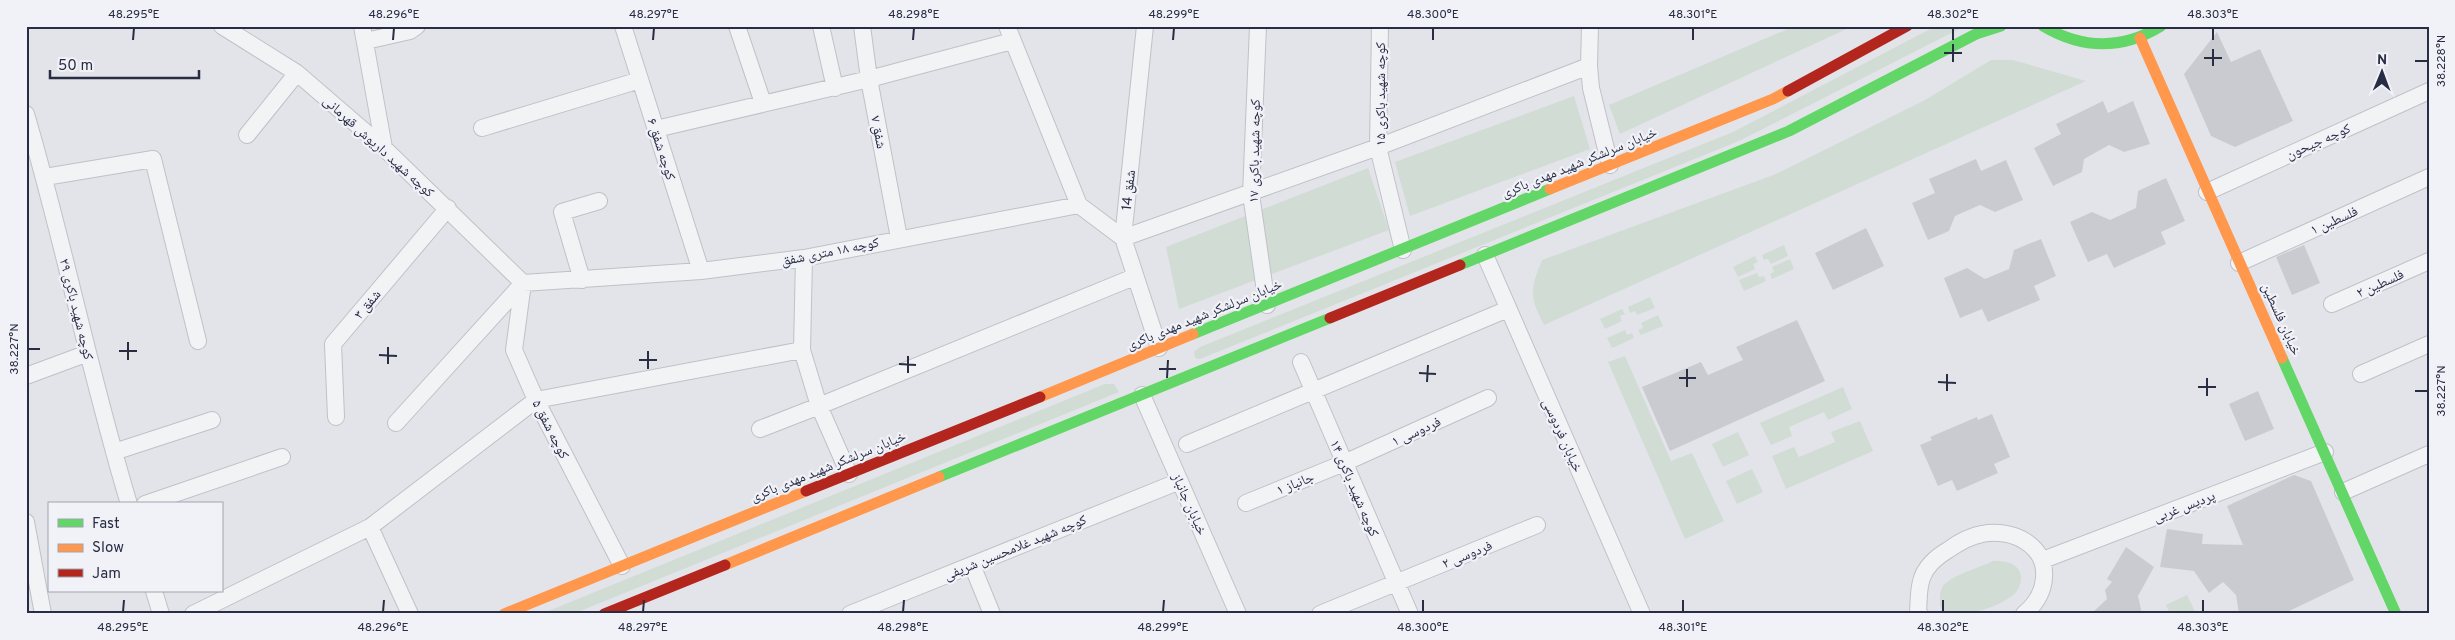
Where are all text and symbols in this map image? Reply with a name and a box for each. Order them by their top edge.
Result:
text: 48.295°E [108,7,160,23]
text: 48.296°E [368,7,420,23]
text: 48.297°E [629,7,679,23]
text: 48.298°E [888,7,940,23]
text: 48.299°E [1148,7,1200,23]
text: 48.300°E [1407,7,1459,23]
text: 48.301°E [1669,7,1717,23]
text: 48.302°E [1927,7,1979,23]
text: 48.303°E [2187,7,2239,23]
text: 38.228°N [2434,35,2450,87]
street label: کوچه شهید باکری ۱۵ [1373,42,1390,146]
scale bar [50,48,199,80]
north arrow [2358,48,2408,98]
text: N [2377,52,2387,69]
text: 50 m [58,57,93,76]
street label: کوچه شهید داریوش قهرمانی [319,93,437,202]
street label: کوچه شهید باکری ۱۷ [1246,99,1265,203]
street label: شفق ۷ [866,114,889,150]
street label: کوچه شفق ۶ [643,116,679,183]
street label: کوچه جیحون [2284,121,2354,164]
street label: خیابان سرلشکر شهید مهدی باکری [1499,124,1660,202]
street label: شفق 14 [1119,169,1140,211]
street label: فلسطین ۱ [2308,203,2361,239]
street label: کوچه ۱۸ متری شفق [780,235,881,270]
street label: کوچه شهید باکری ۲۹ [55,257,96,362]
street label: فلسطین ۲ [2354,266,2407,302]
street label: خیابان سرلشکر شهید مهدی باکری [1124,276,1285,354]
street label: خیابان فلسطین [2257,281,2304,358]
street label: شفق ۳ [351,287,385,323]
text: 38.227°N [7,323,23,375]
text: 38.227°N [2434,365,2450,417]
street label: خیابان فردوسی [1538,396,1586,475]
street label: کوچه شفق ۵ [528,397,572,462]
street label: فردوسی ۱ [1389,414,1444,451]
street label: خیابان سرلشکر شهید مهدی باکری [748,428,909,506]
street label: کوچه شهید باکری ۱۴ [1326,437,1382,540]
street label: جانباز ۱ [1274,469,1317,500]
street label: خیابان جانباز [1167,470,1210,538]
street label: پردیس غربی [2151,488,2218,527]
legend [48,502,222,592]
street label: کوچه شهید غلامحسین شریفی [942,512,1089,585]
text: Fast [92,515,120,534]
street label: فردوسی ۲ [1440,538,1495,573]
text: Slow [92,539,124,558]
text: Jam [92,565,121,584]
text: 48.295°E [97,620,149,636]
text: 48.296°E [357,620,409,636]
text: 48.297°E [618,620,668,636]
text: 48.298°E [877,620,929,636]
text: 48.299°E [1137,620,1189,636]
text: 48.300°E [1397,620,1449,636]
text: 48.301°E [1659,620,1707,636]
text: 48.302°E [1917,620,1969,636]
text: 48.303°E [2177,620,2229,636]

